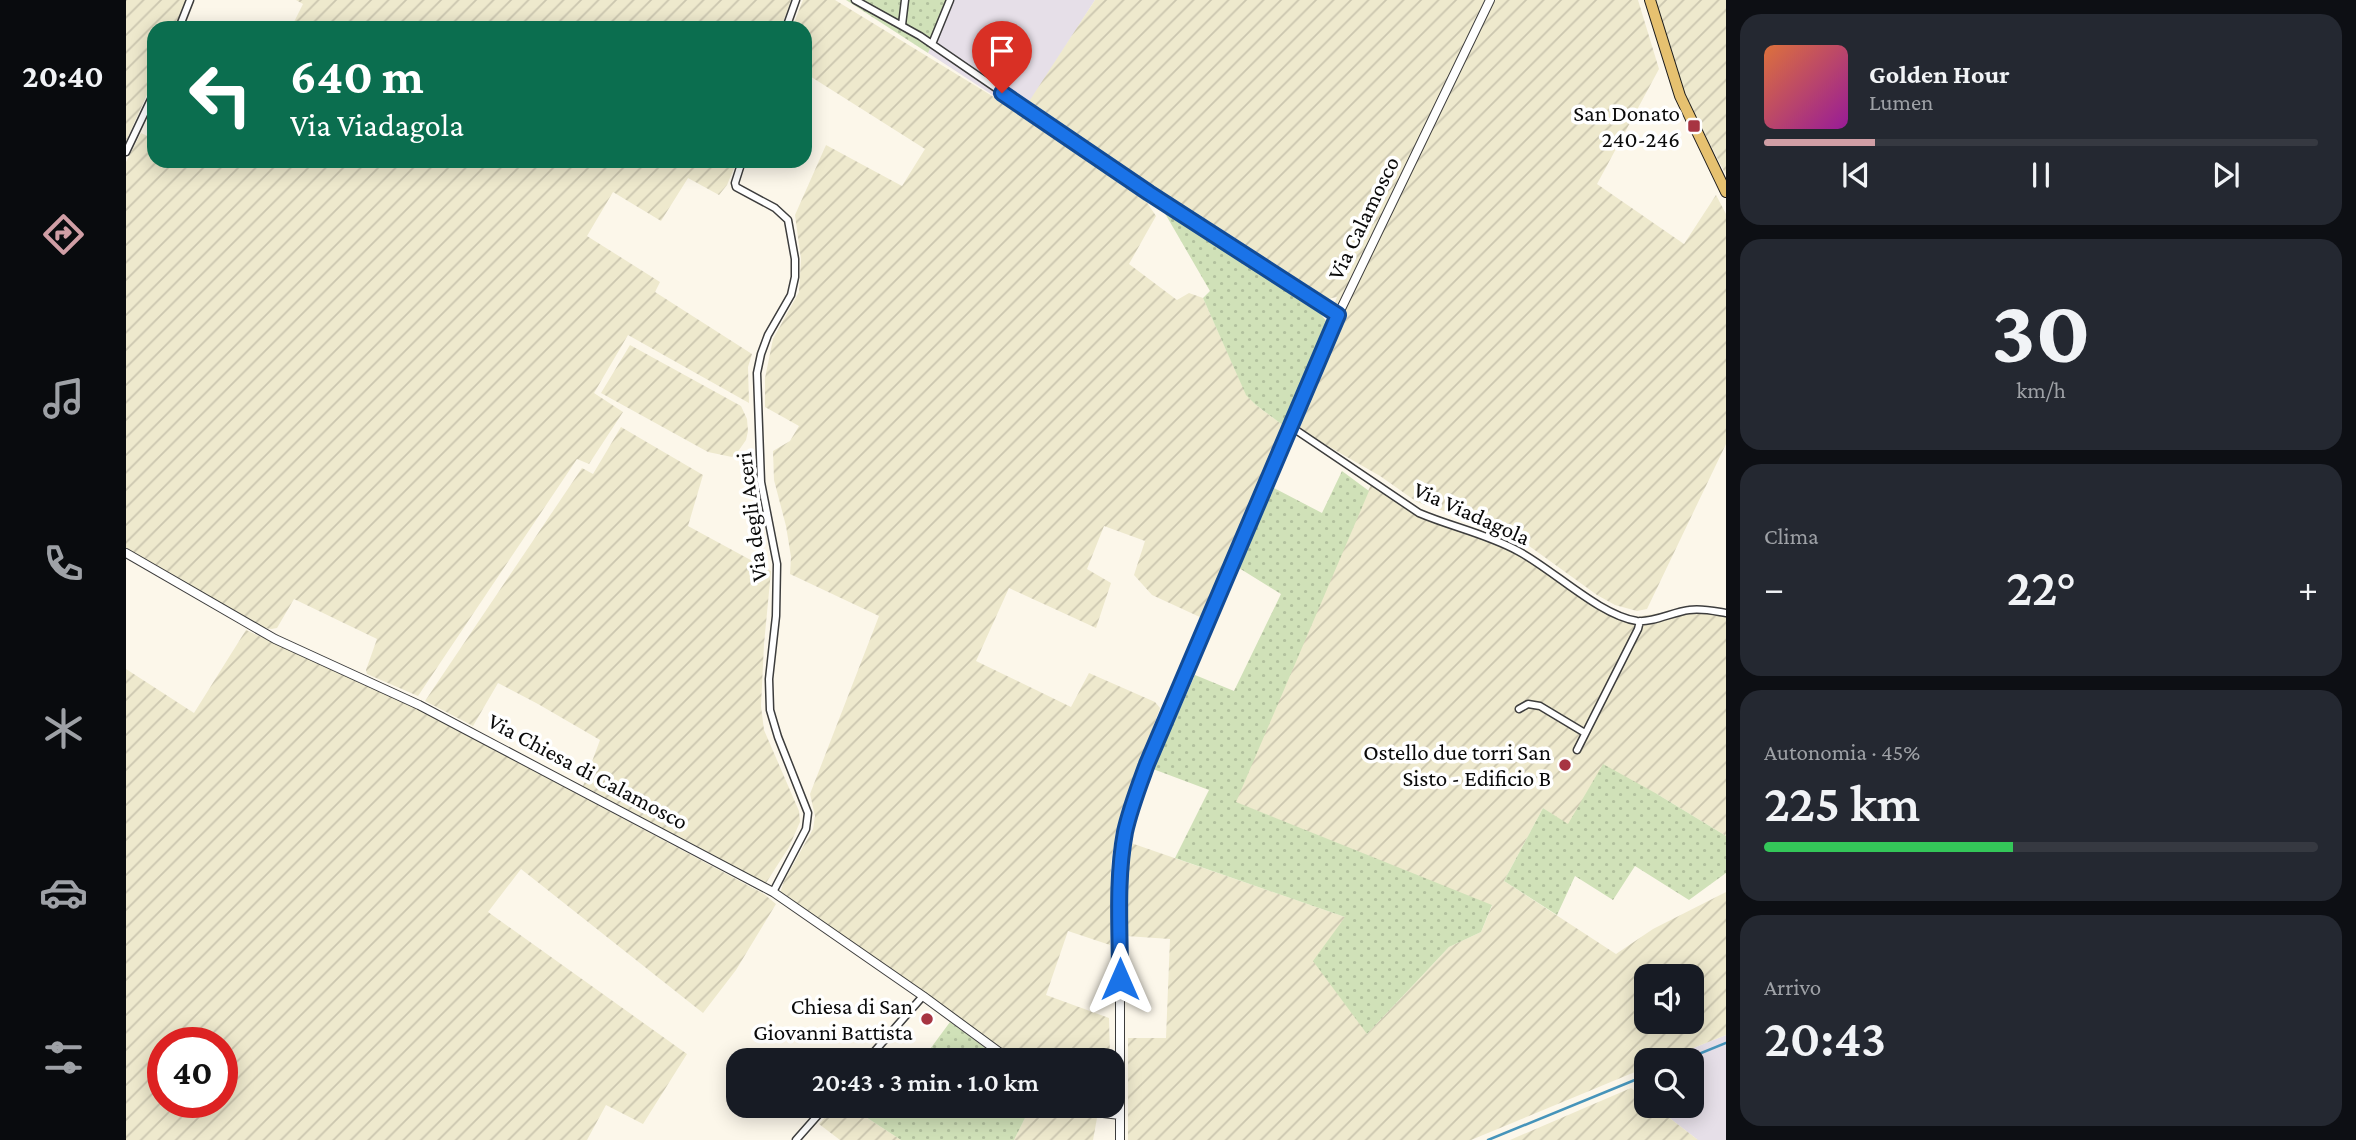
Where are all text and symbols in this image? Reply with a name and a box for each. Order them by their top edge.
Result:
pin [972,21,1032,93]
icon: arrive [983,32,1021,70]
icon: left [175,49,266,140]
text: 640 m [290,49,424,104]
text: 20:40 [22,58,104,94]
text: Golden Hour [1869,60,2010,89]
text: Lumen [1869,89,1933,115]
place label: San Donato 240-246 [1573,100,1680,152]
text: Via Viadagola [290,107,464,143]
marker: San Donato 240-246 [1686,118,1702,134]
street label: Via Calamosco [1322,152,1404,284]
icon: previous [1837,156,1875,194]
icon: pause [2022,156,2060,194]
icon: next [2207,156,2245,194]
icon: directions [39,210,88,259]
text: 30 [1991,280,2091,382]
icon: music [39,374,88,423]
text: km/h [2016,377,2066,403]
street label: Via degli Aceri [730,451,772,583]
street label: Via Viadagola [1410,476,1535,550]
text: Clima [1764,523,1819,549]
icon: phone [39,539,88,588]
text: 22° [2006,558,2076,616]
text: − [1764,567,1784,609]
text: + [2298,567,2318,609]
icon: climate [39,704,88,753]
street label: Via Chiesa di Calamosco [484,707,692,835]
place label: Ostello due torri San Sisto - Edificio B [1363,739,1551,791]
text: Autonomia · 45% [1764,739,1920,765]
marker: Ostello due torri San Sisto - Edificio B [1557,757,1573,773]
text: 225 km [1764,774,1920,832]
icon: car [39,868,88,917]
position arrow [1083,942,1157,1016]
map controls [1634,964,1704,1118]
button: sound [1634,964,1704,1034]
text: Arrivo [1764,974,1821,1000]
place label: Chiesa di San Giovanni Battista [753,993,913,1045]
text: 20:43 [1764,1009,1886,1067]
marker: Chiesa di San Giovanni Battista [919,1011,935,1027]
speed limit sign: 40 [147,1027,238,1118]
icon: filters [39,1033,88,1082]
button: search [1634,1048,1704,1118]
text: 20:43 · 3 min · 1.0 km [812,1068,1039,1097]

